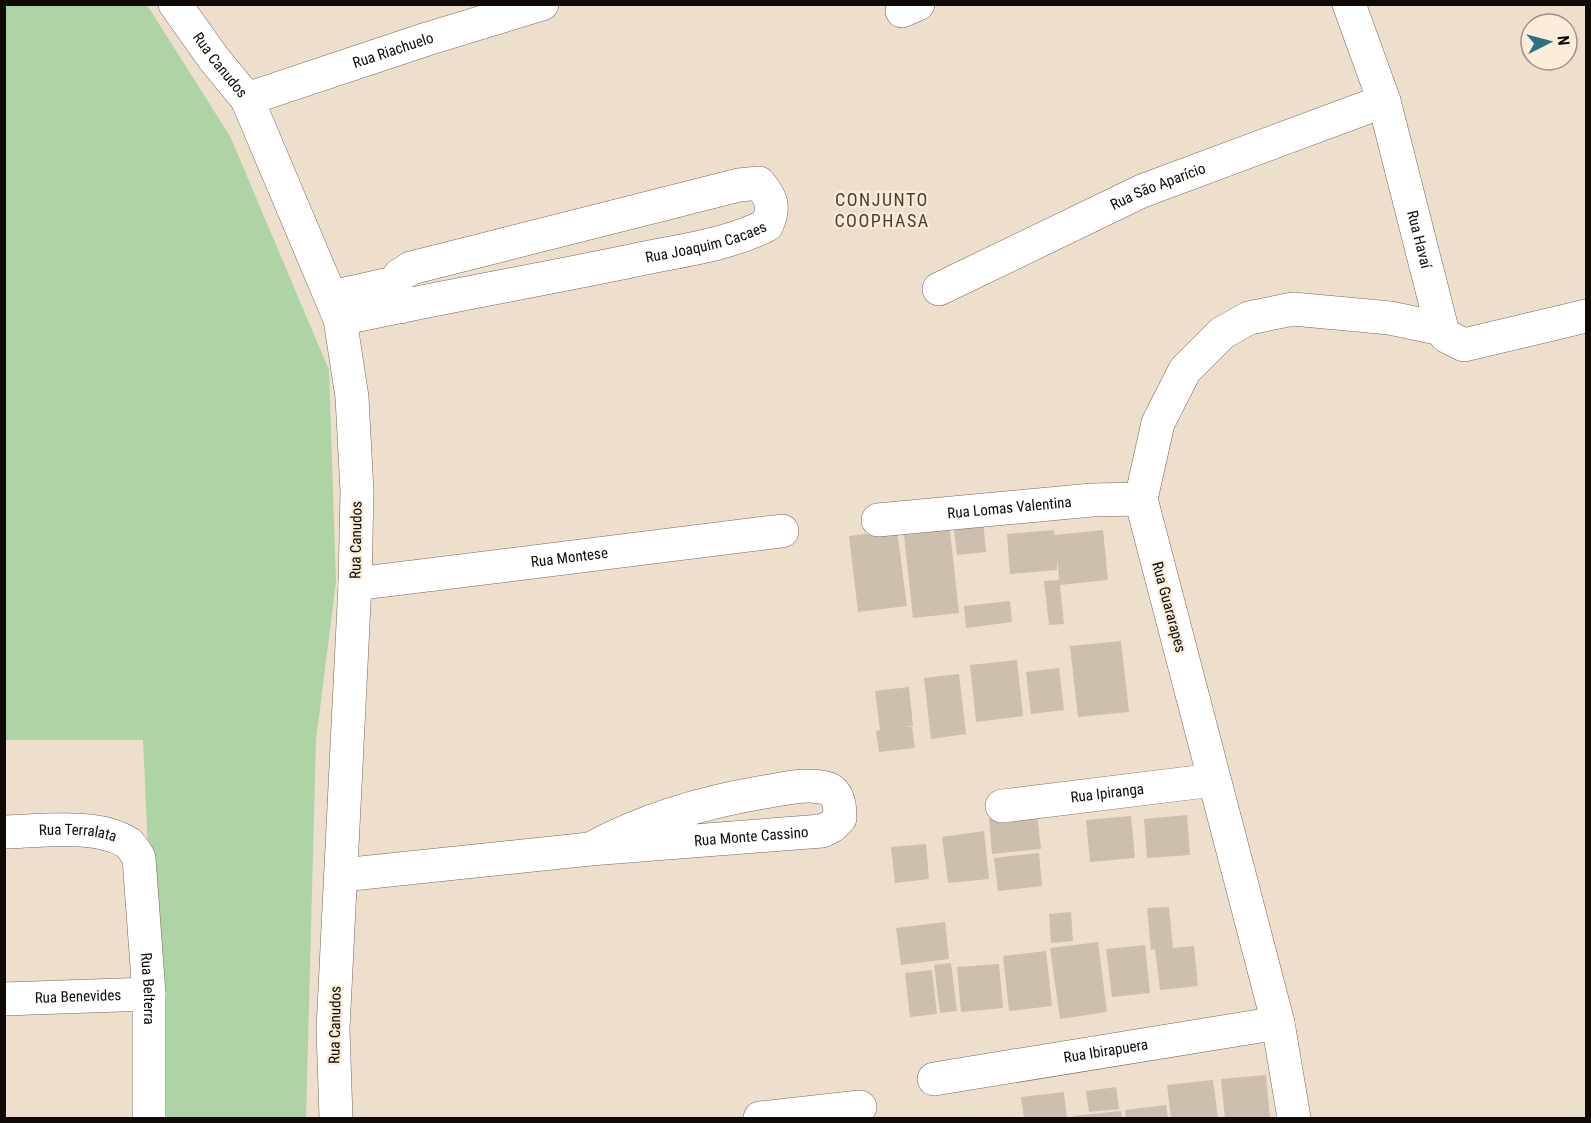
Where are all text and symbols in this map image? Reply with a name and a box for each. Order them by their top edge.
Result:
north arrow [1519,12,1579,72]
street label: Rua Canudos [189,29,251,102]
street label: Rua Riachuelo [350,29,436,72]
text: N [1553,35,1573,46]
street label: Rua São Aparício [1107,159,1208,214]
district label: CONJUNTO COOPHASA [834,189,930,231]
street label: Rua Havaí [1403,209,1436,272]
street label: Rua Joaquim Cacaes [644,218,770,267]
street label: Rua Lomas Valentina [947,493,1072,522]
street label: Rua Canudos [346,501,366,579]
street label: Rua Montese [530,544,609,571]
street label: Rua Guararapes [1148,560,1190,655]
street label: Rua Ipiranga [1069,780,1145,807]
street label: Rua Terralata [38,821,119,845]
street label: Rua Monte Cassino [693,823,809,850]
street label: Rua Belterra [137,952,158,1025]
street label: Rua Benevides [34,986,122,1007]
street label: Rua Canudos [325,986,345,1064]
street label: Rua Ibirapuera [1062,1035,1149,1067]

